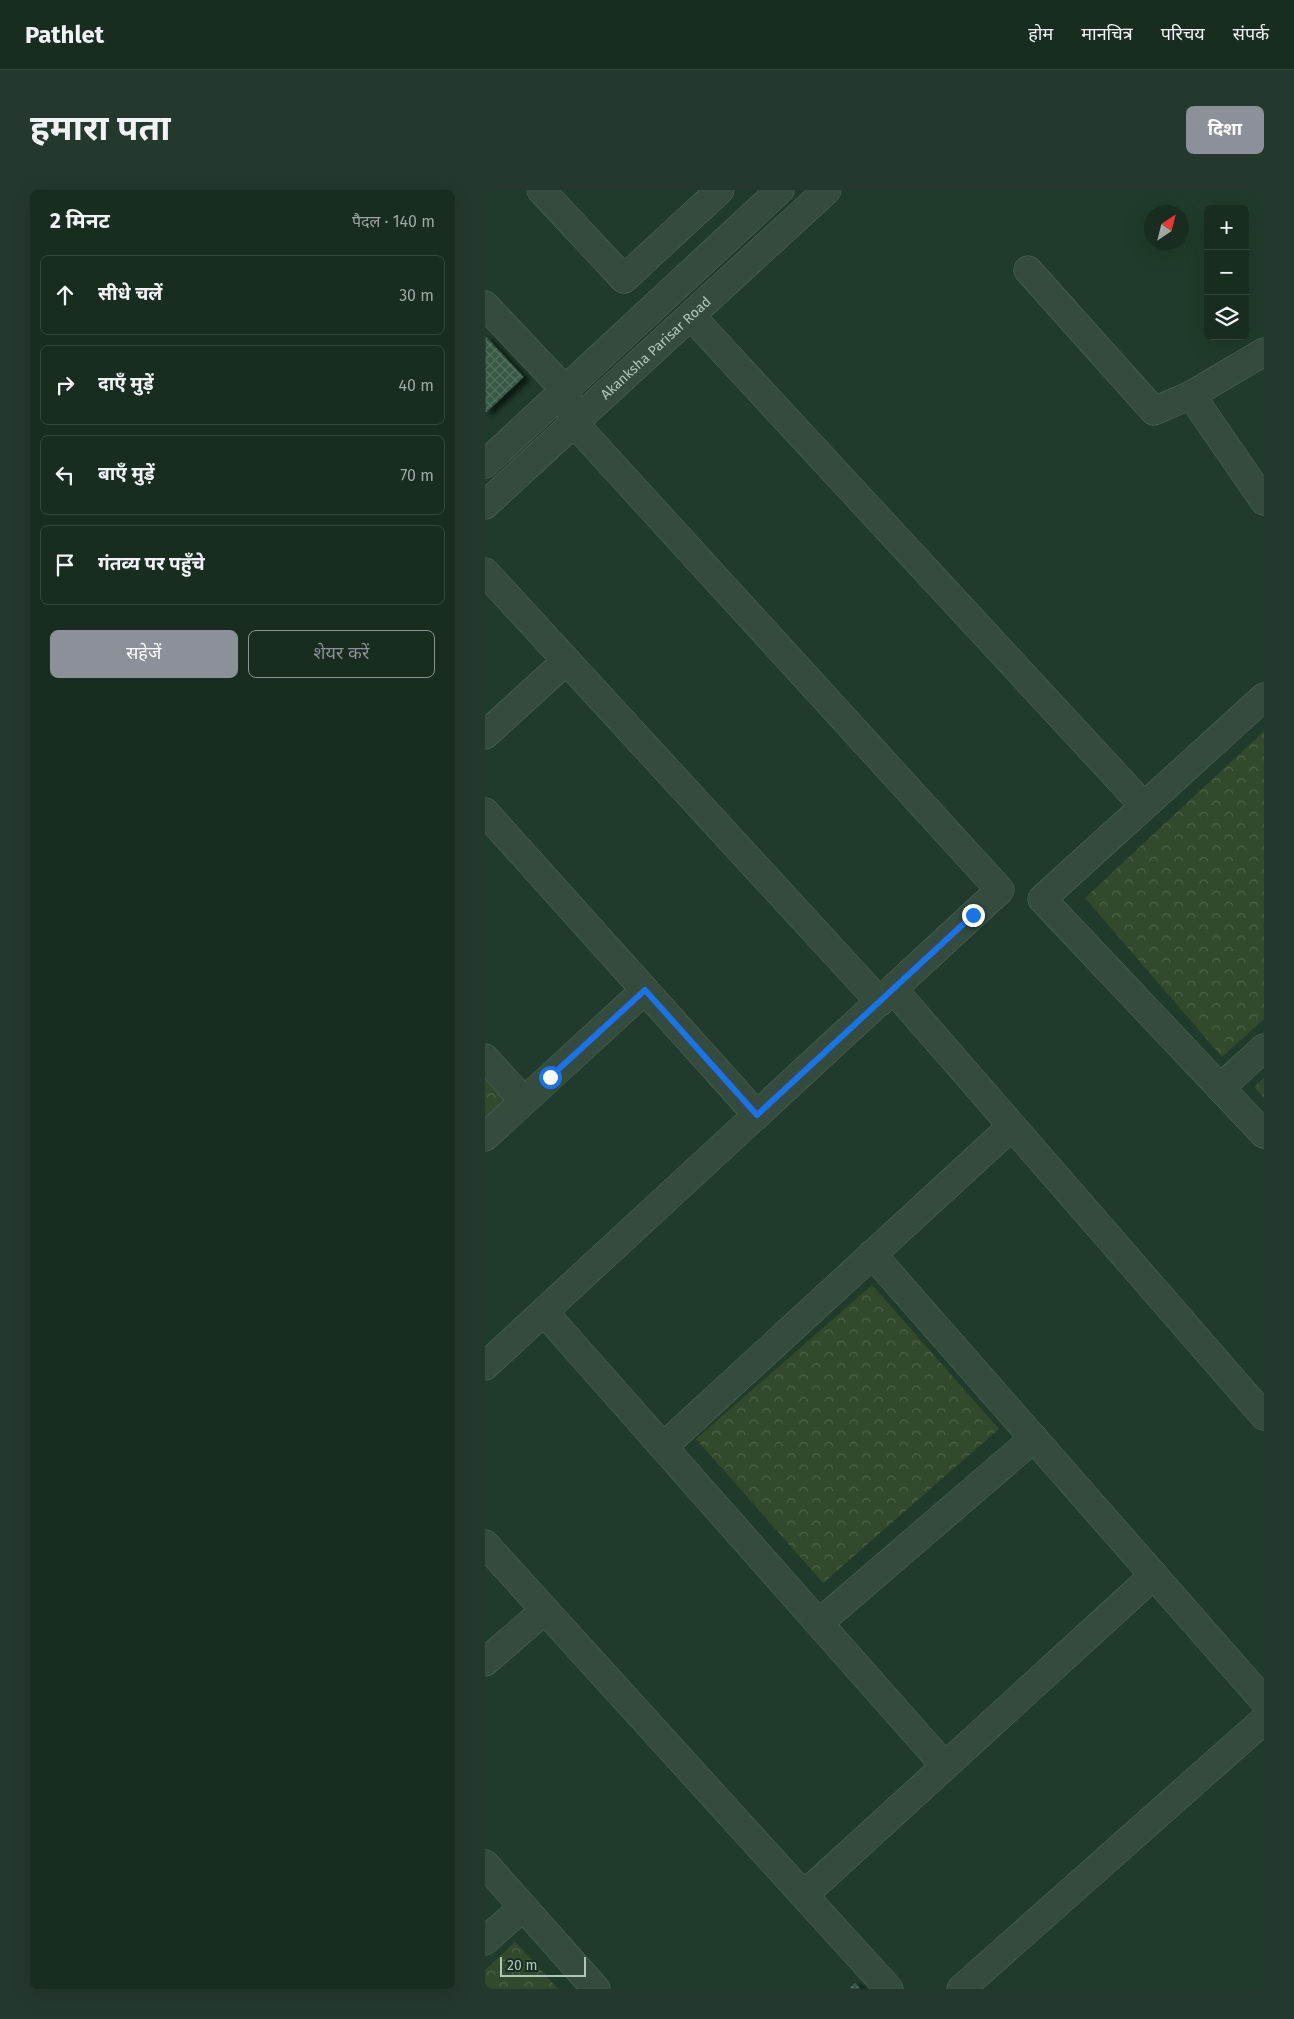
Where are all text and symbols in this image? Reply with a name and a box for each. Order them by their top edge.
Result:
text: Pathlet [25,21,104,49]
text: होम [1028,23,1053,45]
text: मानचित्र [1081,23,1133,45]
text: परिचय [1161,23,1205,45]
text: संपर्क [1233,23,1269,45]
button: दिशा [1186,106,1264,154]
text: हमारा पता [30,107,170,149]
north arrow [1144,205,1189,250]
map controls [1204,205,1249,340]
button: + [1204,205,1249,250]
text: 2 मिनट [50,208,110,234]
text: पैदल · 140 m [352,212,435,231]
button: − [1204,250,1249,295]
icon: ahead [51,281,79,309]
text: सीधे चलें [98,282,162,305]
text: 30 m [399,286,434,305]
street label: Akanksha Parisar Road [597,293,714,403]
button: layers [1204,295,1249,340]
icon: right [51,371,79,399]
text: दाएँ मुड़ें [98,372,154,395]
text: 40 m [399,376,434,395]
icon: left [51,461,79,489]
text: बाएँ मुड़ें [98,462,155,485]
text: 70 m [400,466,434,485]
icon: arrive [51,551,79,579]
text: गंतव्य पर पहुँचे [98,552,205,575]
button: सहेजें [50,630,238,678]
button: शेयर करें [248,630,435,678]
route end [962,904,985,927]
route start [539,1066,562,1089]
scale bar [500,1954,586,1977]
text: 20 m [507,1957,537,1974]

